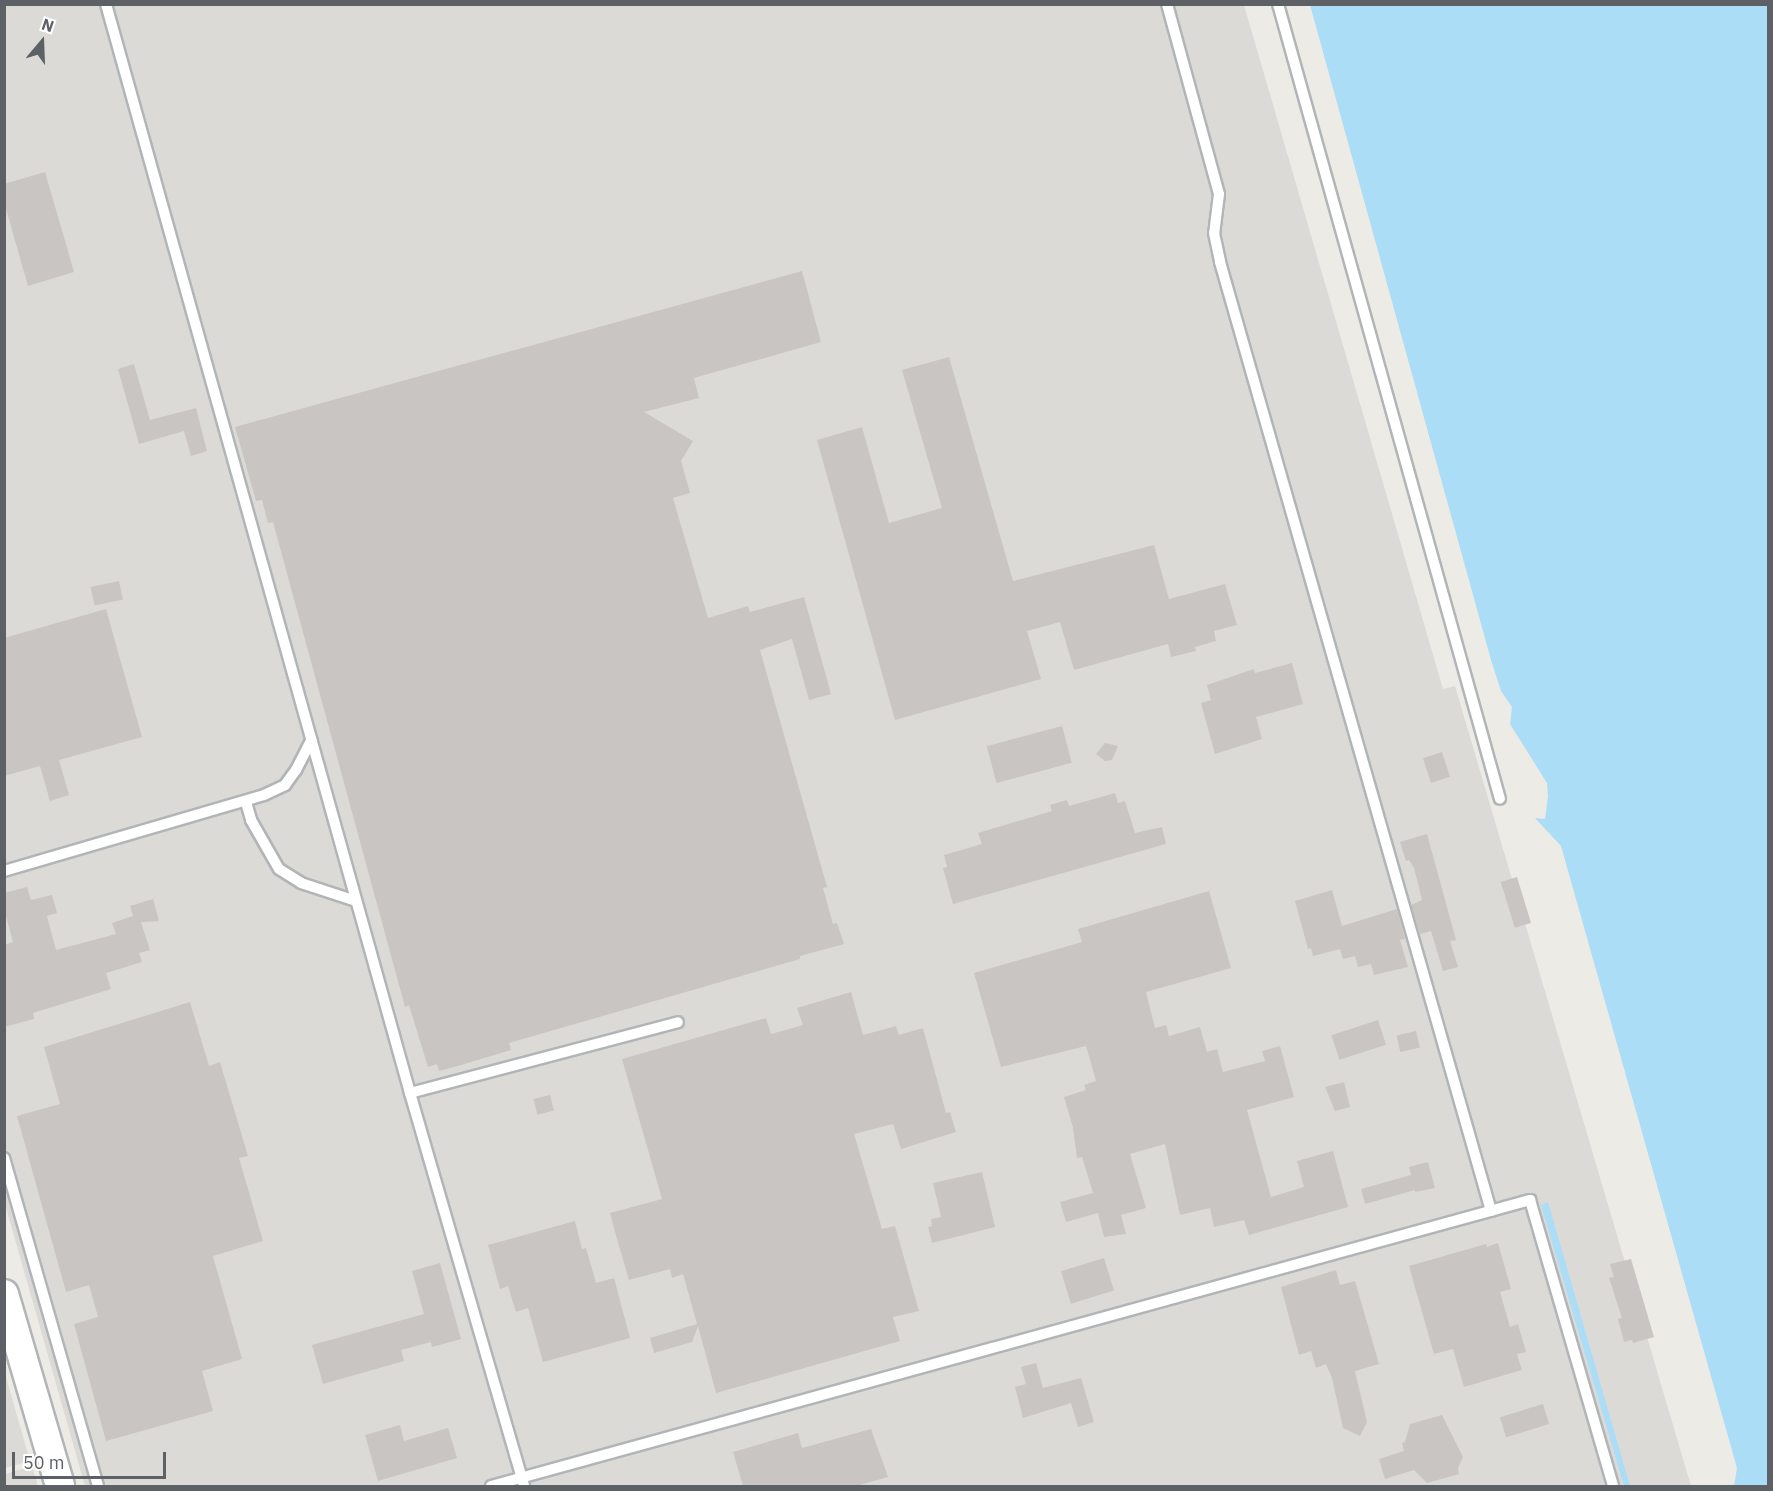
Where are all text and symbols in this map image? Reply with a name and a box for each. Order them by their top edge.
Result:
north arrow [12,12,72,72]
text: N [39,14,57,36]
scale bar [15,1440,170,1478]
text: 50 m [23,1451,65,1474]

